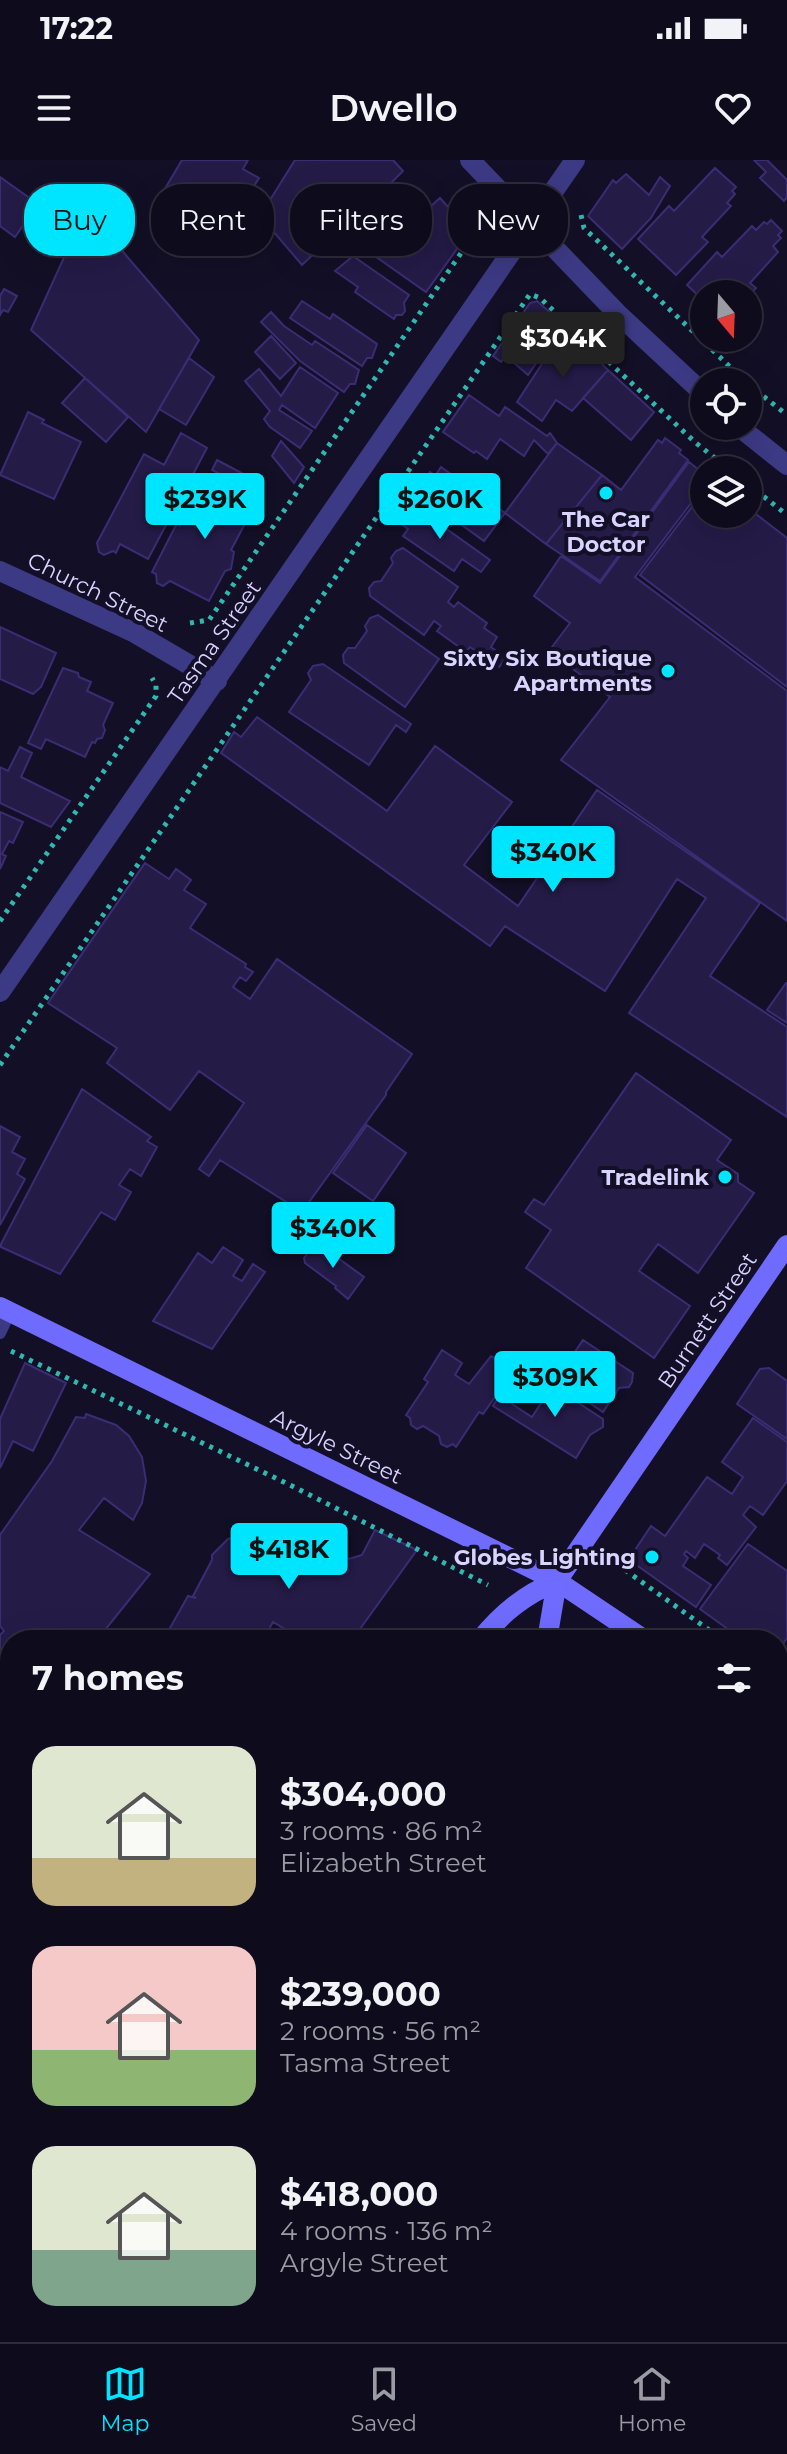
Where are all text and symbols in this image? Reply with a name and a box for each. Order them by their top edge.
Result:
text: 17:22 [40,10,113,47]
icon: menu [32,86,76,130]
text: Dwello [329,86,458,130]
icon: heart [711,86,755,130]
chip: Buy [24,184,135,256]
chip: Rent [151,184,274,256]
chip: Filters [290,184,432,256]
chip: New [448,184,568,256]
north arrow [690,280,762,352]
map controls [690,280,762,528]
pin: $304K [507,312,619,380]
text: $304K [520,322,606,354]
button: locate [690,368,762,440]
button: layers [690,456,762,528]
pin: $239K [149,473,261,541]
pin: $260K [384,473,496,541]
text: $239K [163,483,247,515]
text: $260K [397,483,483,515]
marker: The Car Doctor [597,484,615,502]
place label: The Car Doctor [562,506,650,558]
street label: Church Street [23,547,173,638]
street label: Tasma Street [162,575,267,709]
place label: Sixty Six Boutique Apartments [443,645,652,697]
marker: Sixty Six Boutique Apartments [659,662,677,680]
pin: $340K [497,826,609,894]
text: $340K [510,836,596,868]
place label: Tradelink [601,1164,710,1191]
marker: Tradelink [716,1168,734,1186]
pin: $340K [277,1202,389,1270]
text: $340K [290,1212,376,1244]
street label: Burnett Street [652,1247,763,1393]
pin: $309K [499,1351,611,1419]
text: $309K [512,1361,598,1393]
street label: Argyle Street [267,1403,407,1490]
pin: $418K [233,1523,345,1591]
text: $418K [249,1533,329,1565]
place label: Globes Lighting [454,1544,636,1571]
marker: Globes Lighting [643,1548,661,1566]
icon: filters [712,1656,756,1700]
text: 7 homes [32,1657,184,1699]
text: $304,000 [280,1773,447,1815]
icon: home [96,1778,192,1874]
text: 3 rooms · 86 m² [280,1815,483,1847]
text: Elizabeth Street [280,1847,487,1879]
text: $239,000 [280,1973,441,2015]
icon: home [96,1978,192,2074]
text: 2 rooms · 56 m² [280,2015,481,2047]
text: Tasma Street [280,2047,451,2079]
text: $418,000 [280,2173,438,2215]
icon: home [96,2178,192,2274]
text: 4 rooms · 136 m² [280,2215,493,2247]
text: Argyle Street [280,2247,449,2279]
tab: Map [101,2362,150,2437]
tab: Saved [351,2362,417,2437]
tab: Home [618,2362,686,2437]

